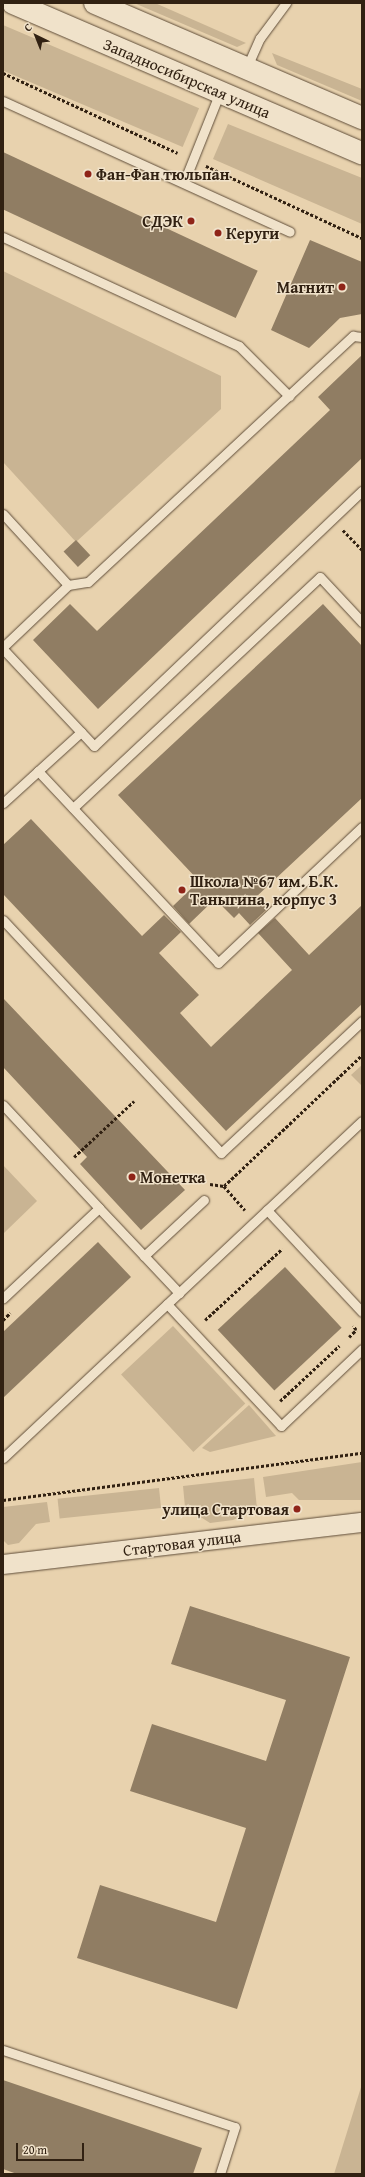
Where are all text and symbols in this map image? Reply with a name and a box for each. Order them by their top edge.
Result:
north arrow [16,16,56,56]
text: С [20,19,36,35]
street label: Западносибирская улица [101,34,273,122]
place label: Фан-Фан тюльпан [96,164,230,184]
marker: Фан-Фан тюльпан [83,169,93,179]
place label: СДЭК [142,211,183,231]
marker: СДЭК [186,216,196,226]
place label: Керуги [226,223,279,243]
marker: Керуги [213,228,223,238]
place label: Магнит [277,277,334,297]
marker: Магнит [337,282,347,292]
place label: Школа №67 им. Б.К. Таныгина, корпус 3 [190,871,338,909]
marker: Школа №67 им. Б.К. Таныгина, корпус 3 [177,885,187,895]
place label: Монетка [140,1167,206,1187]
marker: Монетка [127,1172,137,1182]
place label: улица Стартовая [162,1499,289,1519]
marker: улица Стартовая [292,1504,302,1514]
street label: Стартовая улица [122,1526,242,1560]
scale bar [18,2135,86,2161]
text: 20 m [23,2141,47,2158]

